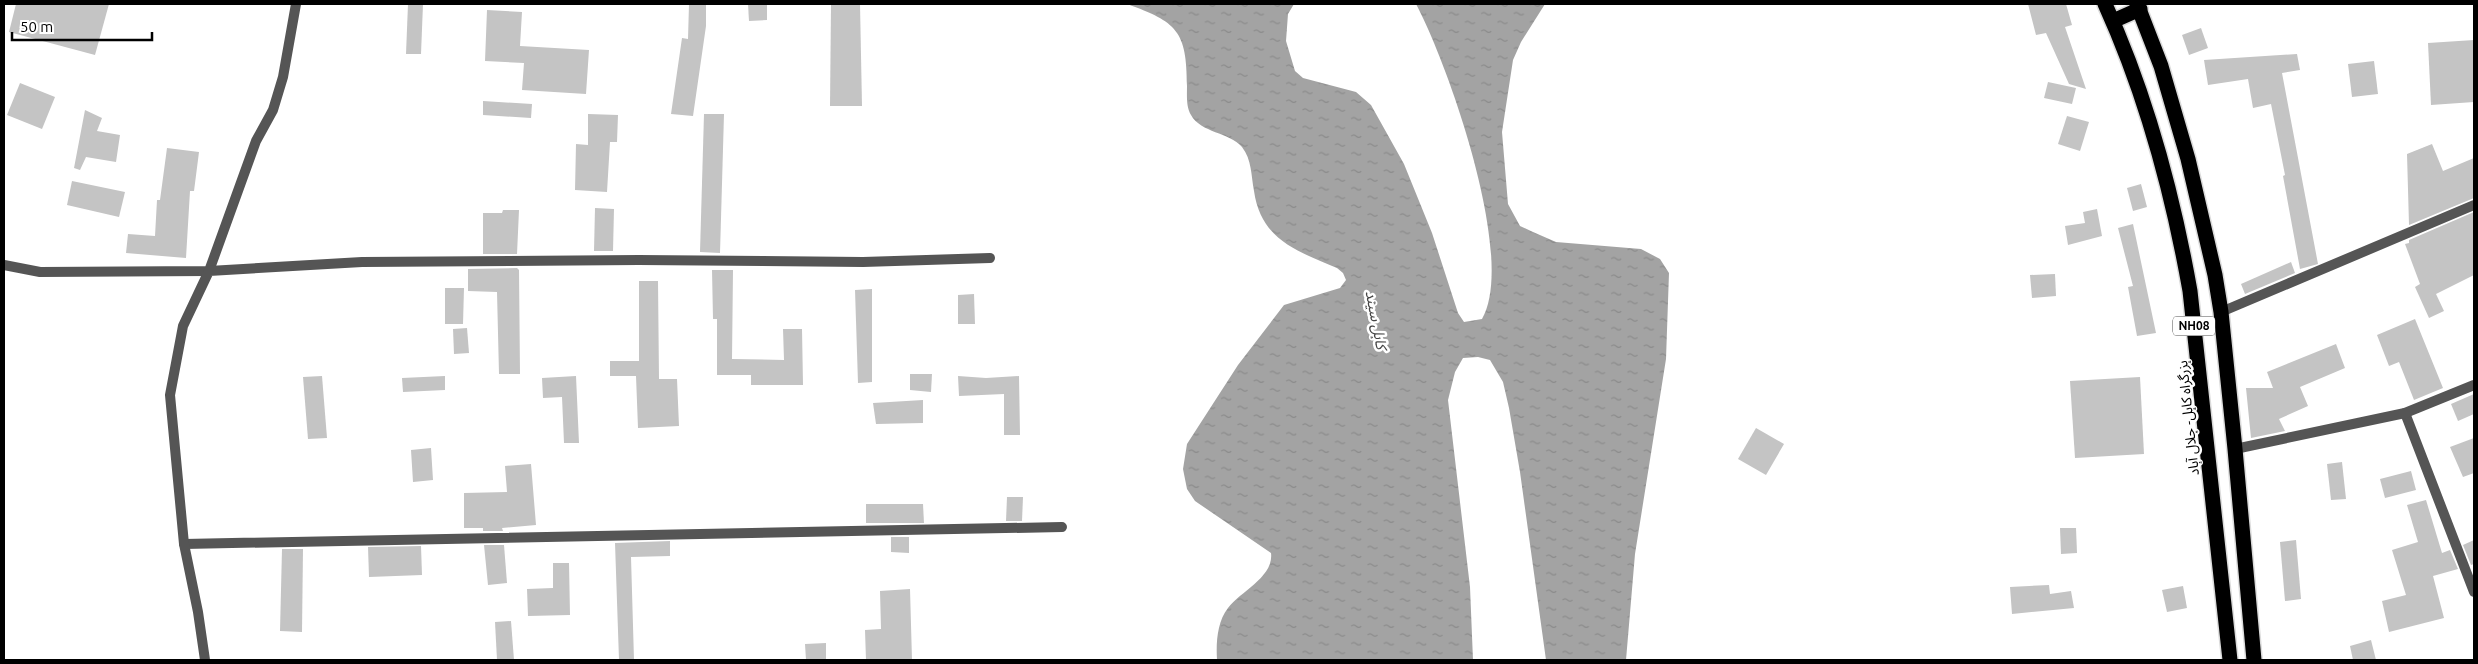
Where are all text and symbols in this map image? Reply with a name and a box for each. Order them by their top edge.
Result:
scale bar [12,10,152,42]
text: 50 m [20,18,53,35]
water label: کابل سيند [1361,289,1391,354]
road number: NH08 [2173,316,2215,336]
street label: بزرگراه کابل- جلال آباد [2174,359,2203,476]

